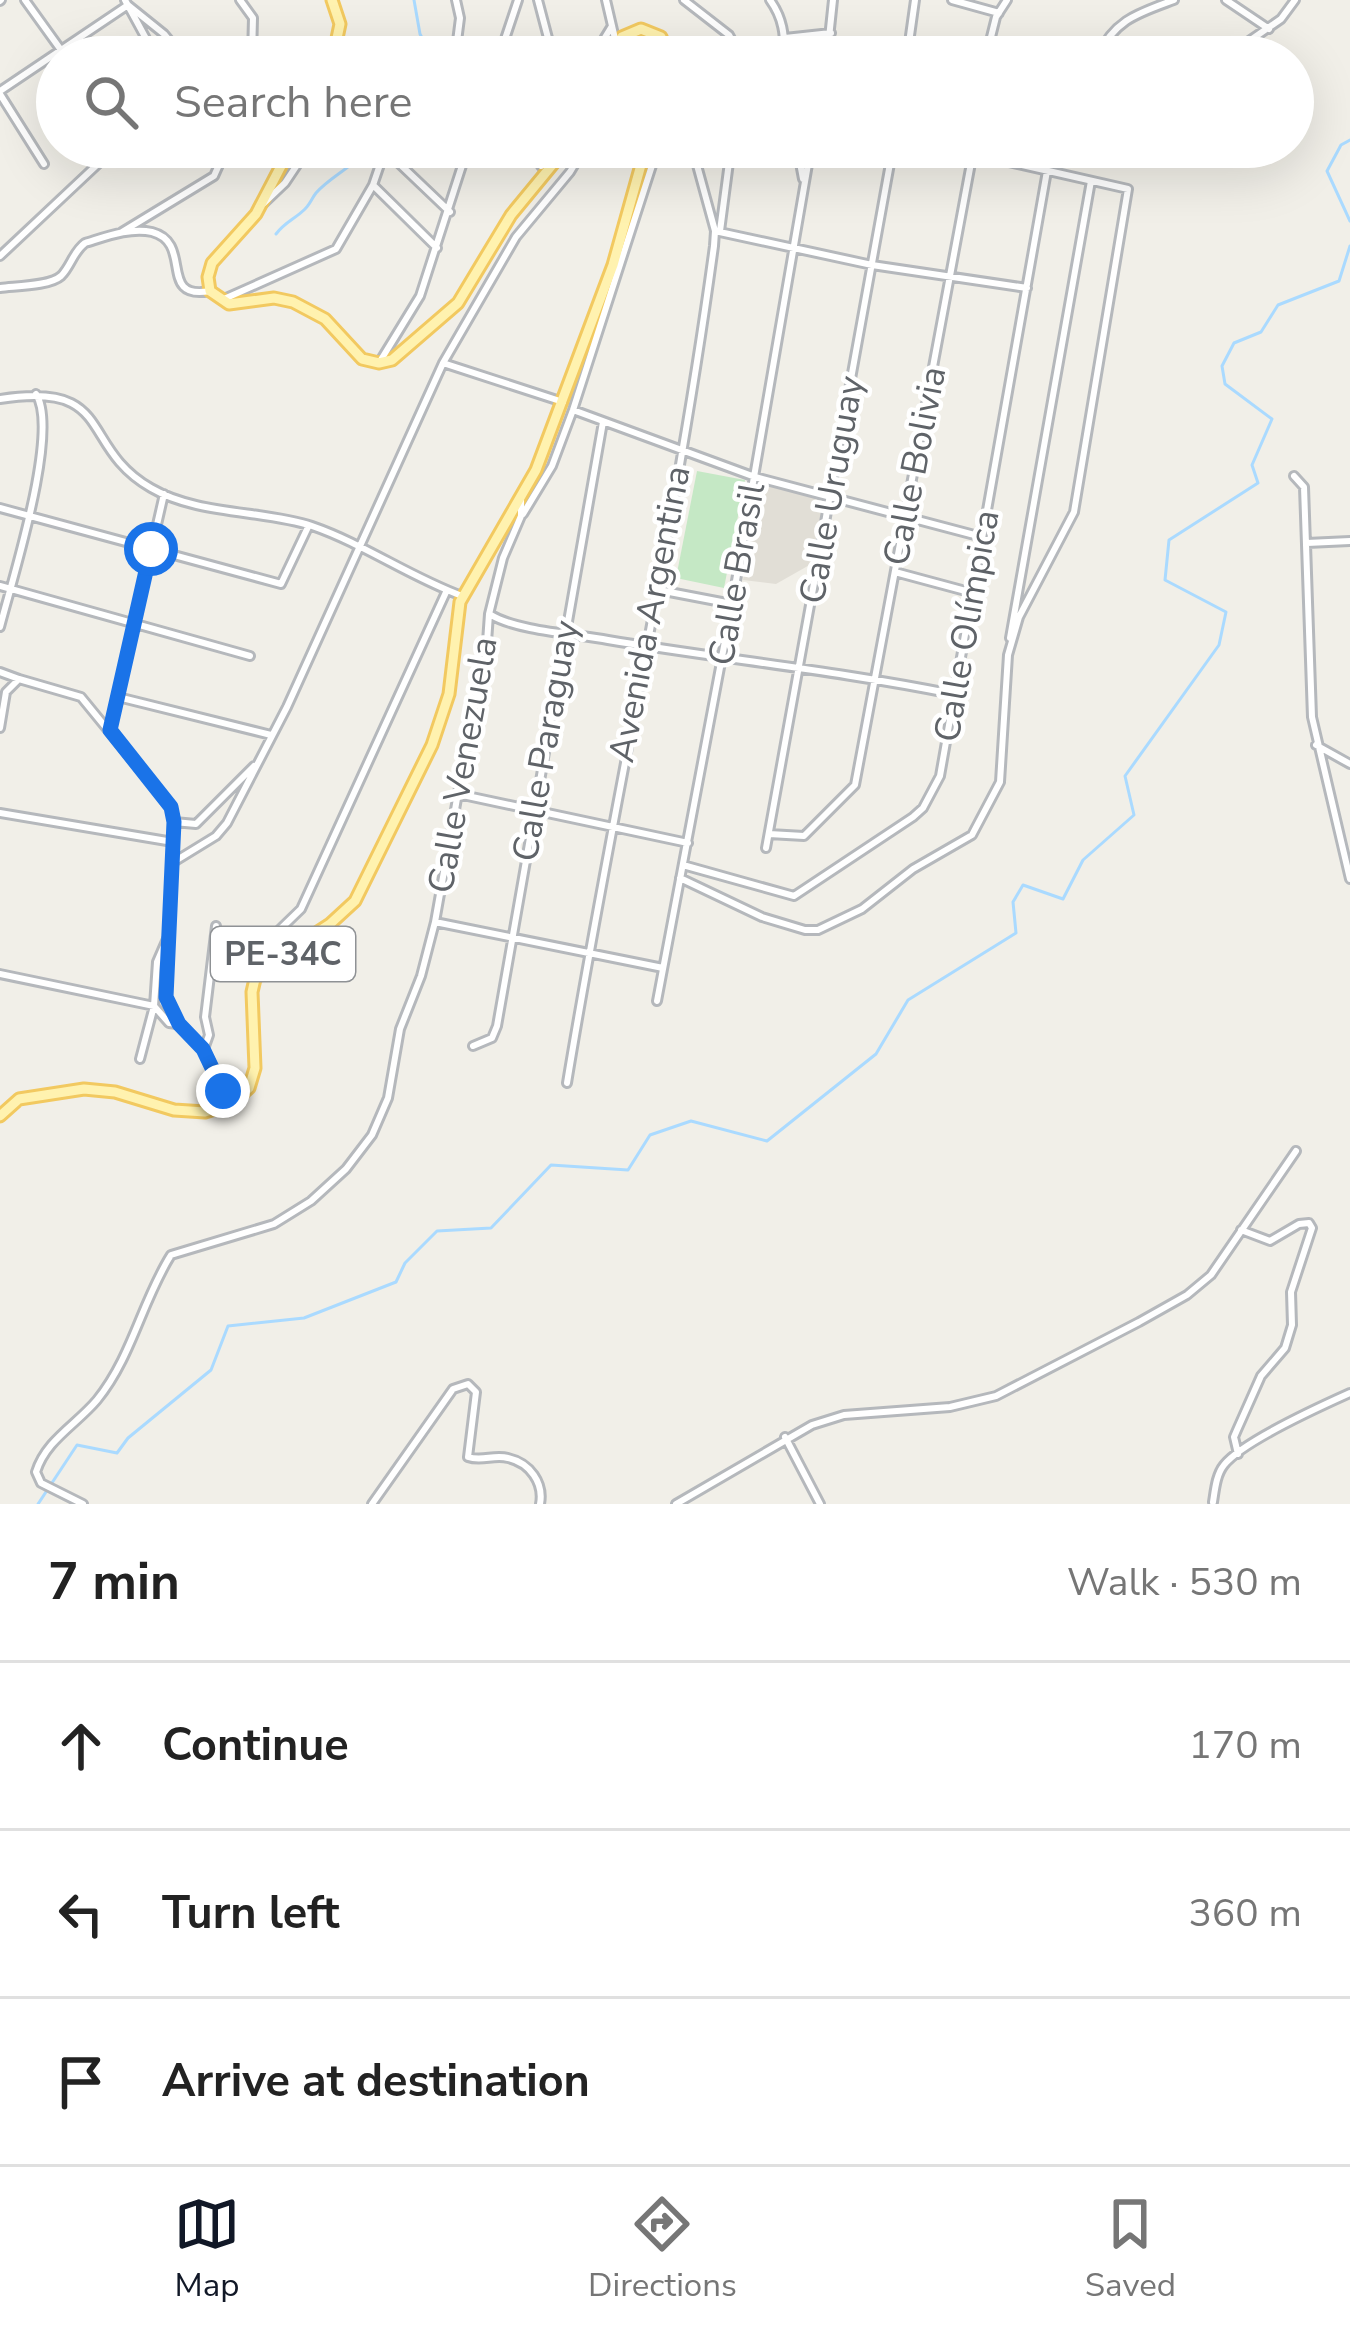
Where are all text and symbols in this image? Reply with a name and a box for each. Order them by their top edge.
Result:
search box [36,36,1314,168]
icon: search [78,69,144,135]
text: Search here [174,72,413,133]
street label: Calle Bolivia [872,362,958,570]
street label: Calle Uruguay [788,372,876,608]
street label: Avenida Argentina [597,462,703,766]
street label: Calle Brasil [697,478,777,669]
street label: Calle Olímpica [922,506,1012,746]
route start [124,522,178,576]
street label: Calle Paraguay [501,616,591,865]
street label: Calle Venezuela [416,633,510,897]
road number: PE-34C [211,927,355,981]
route end [196,1064,250,1118]
text: 7 min [48,1547,180,1617]
text: Walk · 530 m [1067,1556,1302,1609]
icon: ahead [48,1713,114,1779]
text: Continue [162,1715,349,1776]
text: 170 m [1188,1719,1302,1772]
icon: left [48,1881,114,1947]
text: Turn left [162,1883,340,1944]
text: 360 m [1188,1887,1302,1940]
icon: arrive [48,2049,114,2115]
text: Arrive at destination [162,2051,590,2112]
tab: Map [174,2191,240,2308]
tab: Directions [588,2191,737,2308]
tab: Saved [1085,2191,1176,2308]

